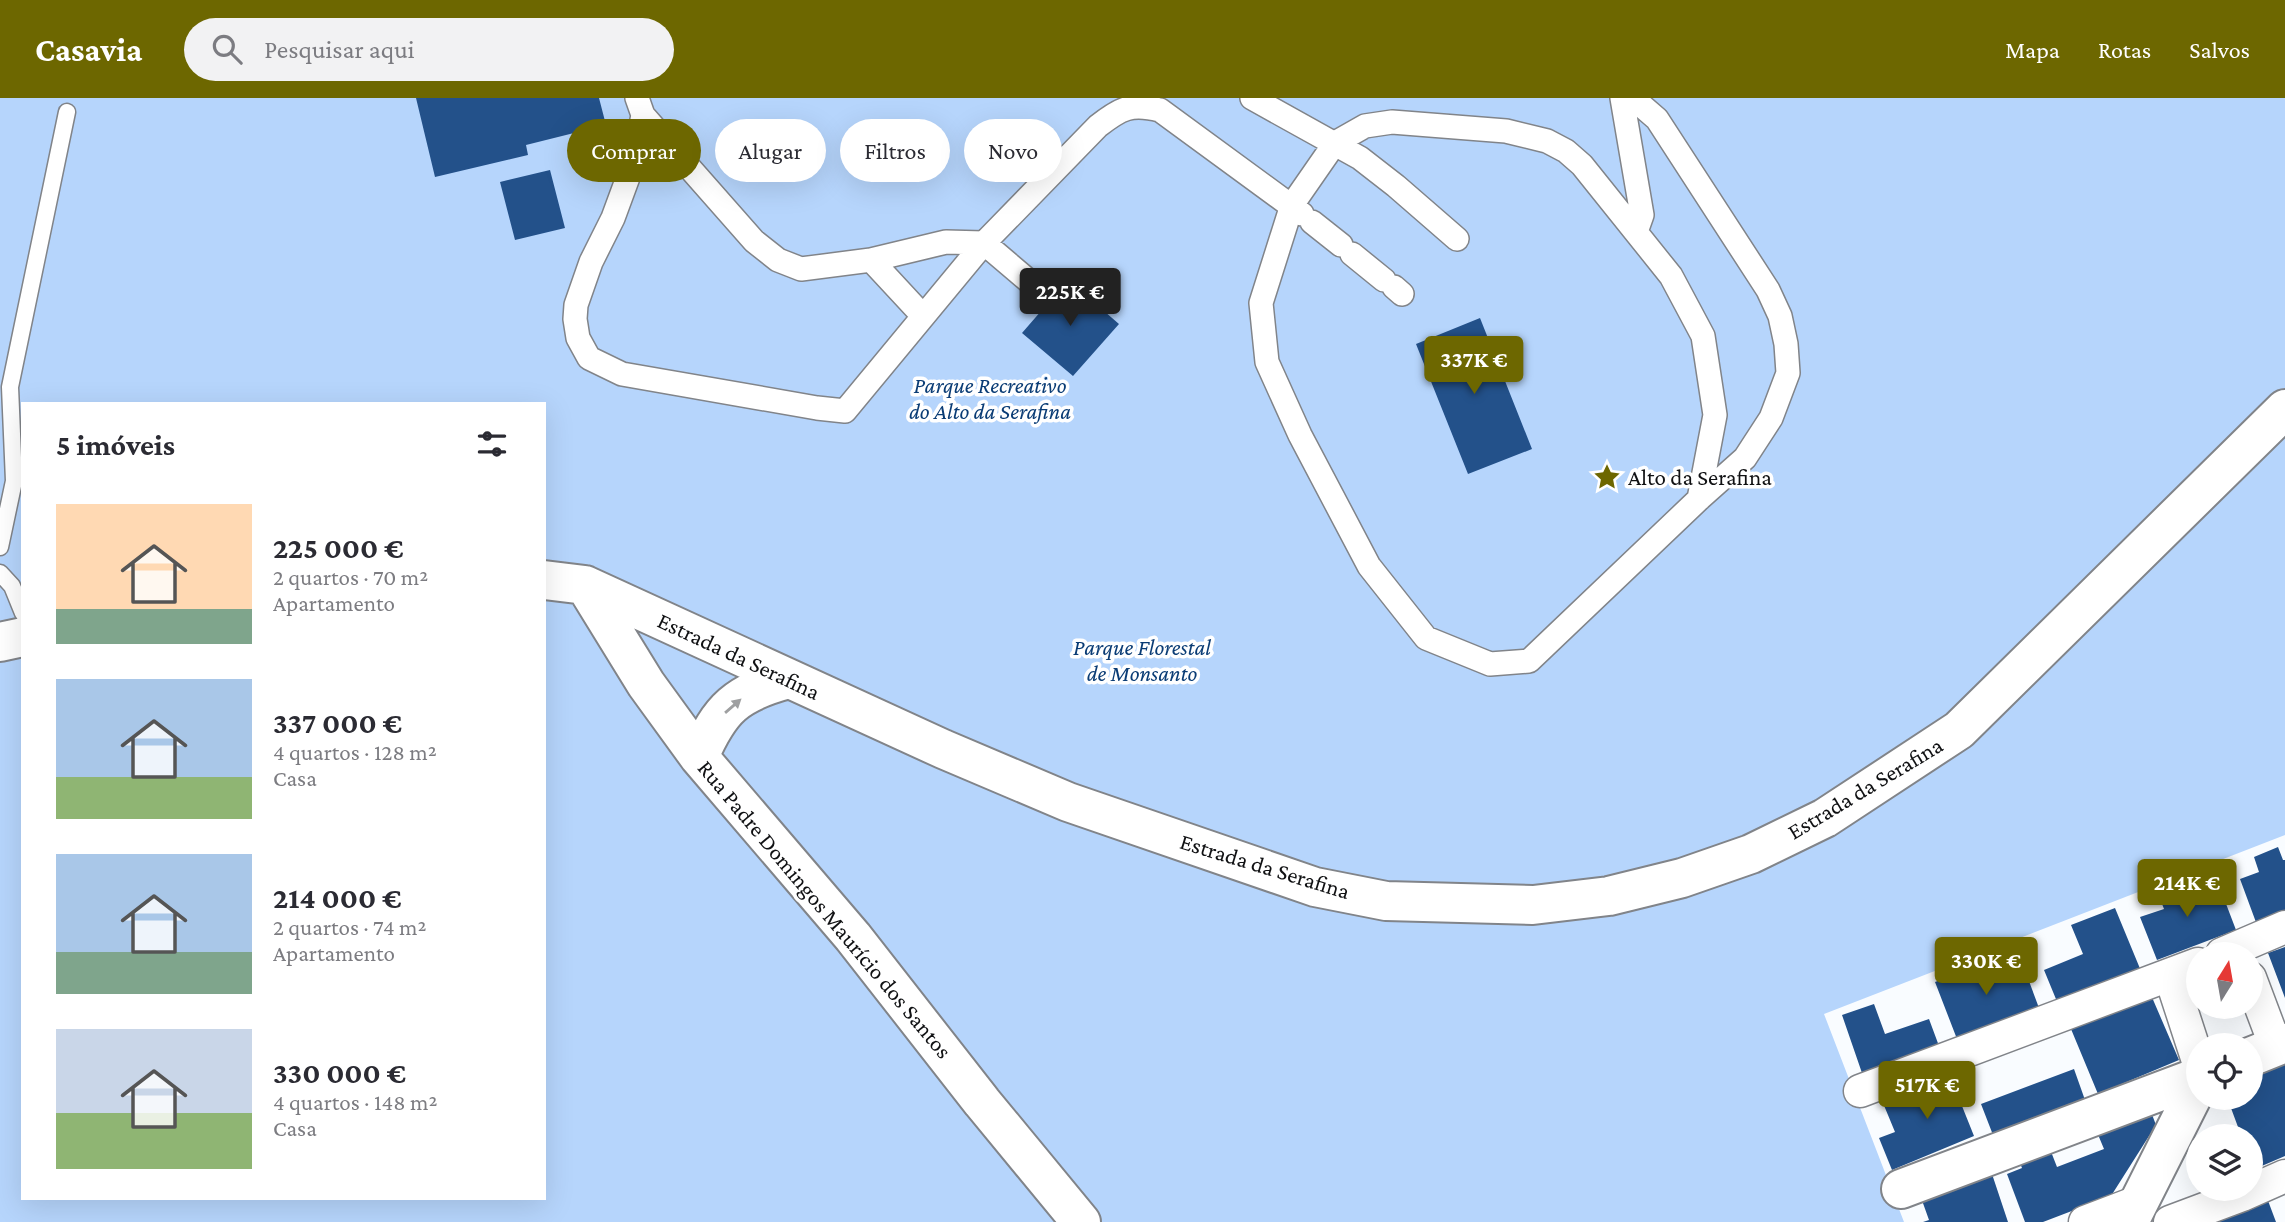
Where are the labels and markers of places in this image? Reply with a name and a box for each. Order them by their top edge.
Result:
pin: 225K € [1013,268,1127,328]
pin: 337K € [1417,336,1531,396]
place icon: Alto da Serafina [1592,462,1622,492]
place label: Alto da Serafina [1628,464,1772,490]
pin: 214K € [2130,860,2244,919]
pin: 330K € [1929,937,2043,997]
pin: 517K € [1870,1062,1984,1121]

